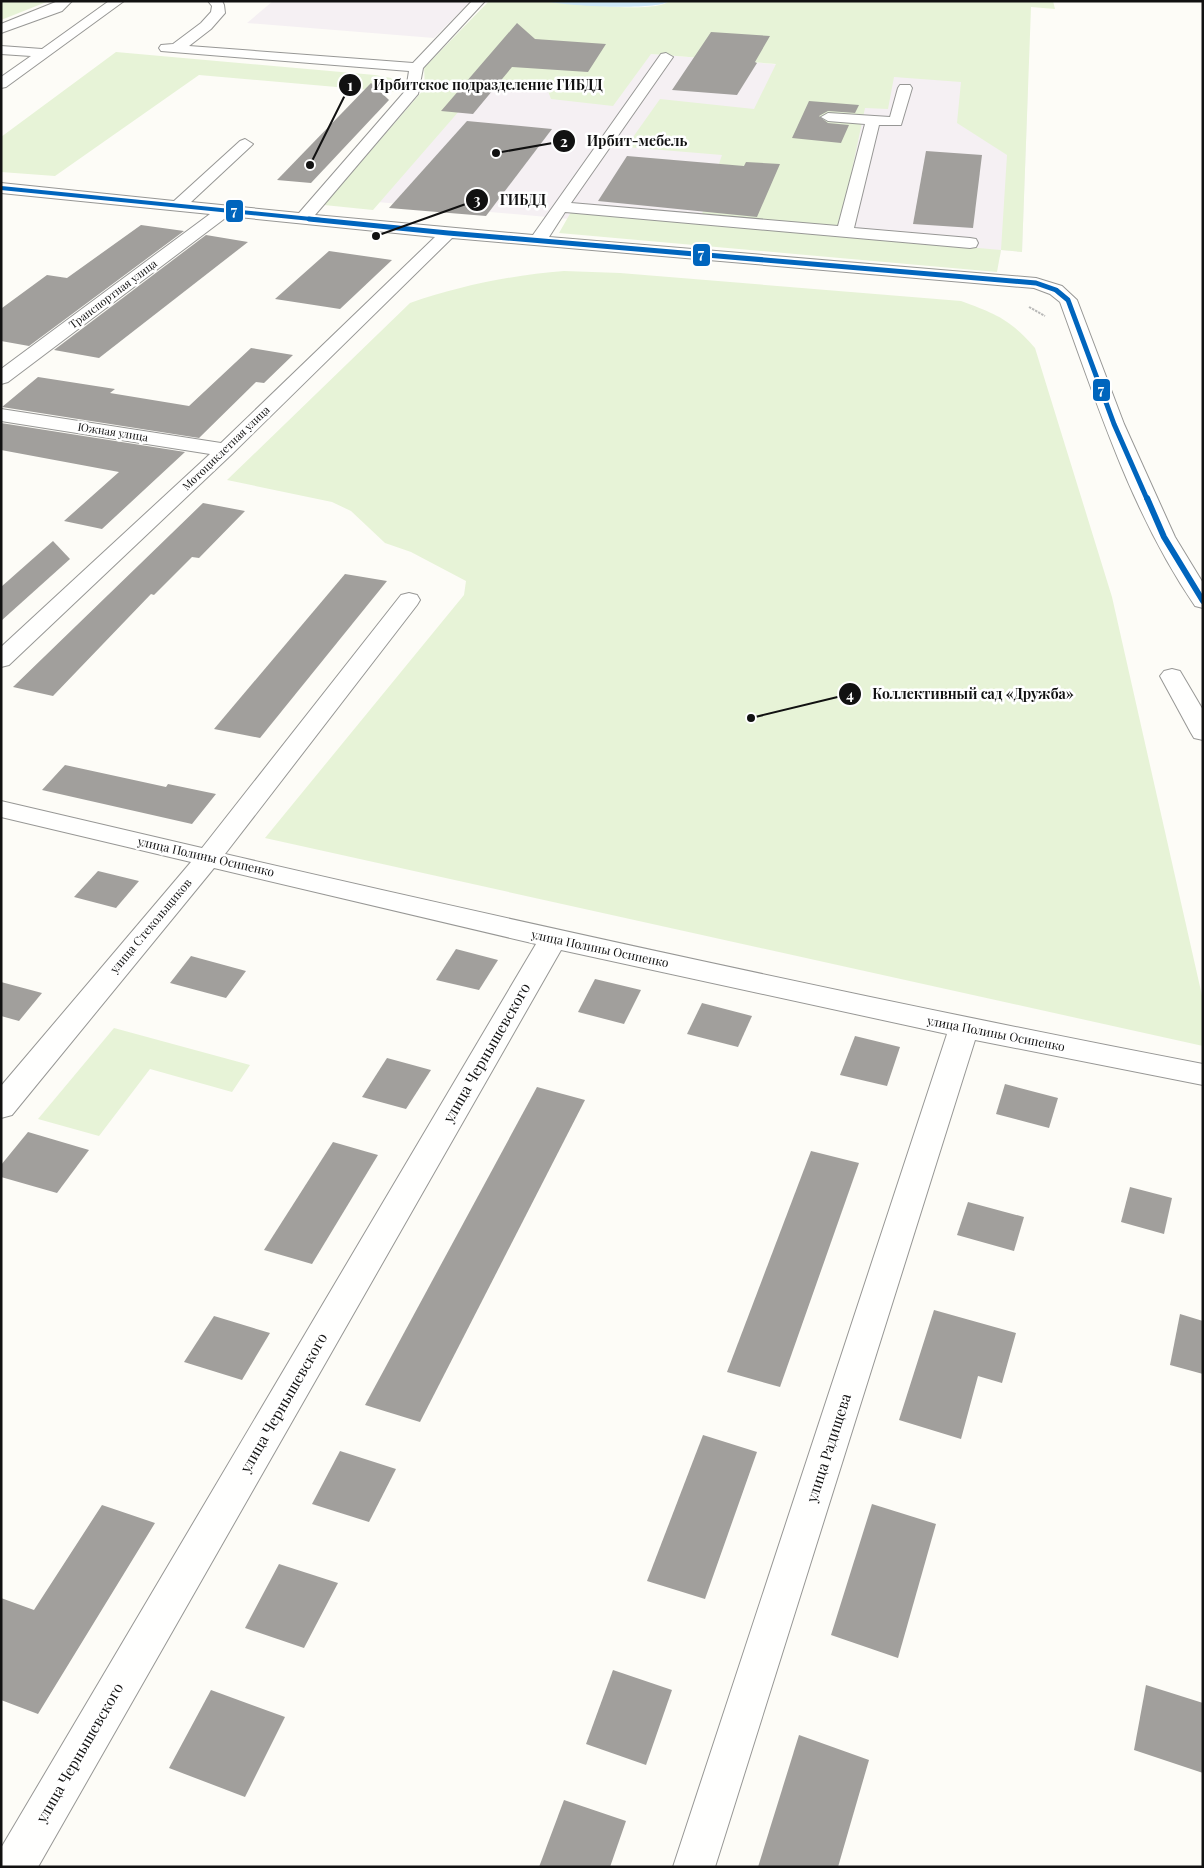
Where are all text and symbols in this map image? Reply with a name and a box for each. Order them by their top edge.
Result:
callout: Ирбитское подразделение ГИБДД [338,71,612,100]
text: 1 [347,75,353,95]
text: Ирбитское подразделение ГИБДД [373,75,603,94]
callout: Ирбит-мебель [551,127,697,156]
text: 2 [560,131,568,151]
text: Ирбит-мебель [587,131,687,150]
callout: ГИБДД [465,186,556,215]
text: 3 [473,189,481,209]
text: ГИБДД [500,190,546,209]
line badge: 7 [225,199,244,223]
text: 7 [231,201,238,220]
line badge: 7 [692,243,711,267]
text: 7 [698,244,705,263]
street label: Транспортная улица [66,255,160,332]
line badge: 7 [1092,378,1111,402]
text: 7 [1098,380,1105,399]
street label: Мотоциклетная улица [179,402,273,493]
street label: Южная улица [77,419,150,445]
callout: Коллективный сад «Дружба» [838,680,1084,709]
text: 4 [846,684,854,704]
text: Коллективный сад «Дружба» [872,684,1074,703]
street label: улица Полины Осипенко [135,832,277,880]
street label: улица Стекольщиков [105,874,195,977]
street label: улица Полины Осипенко [529,925,671,970]
street label: улица Чернышевского [437,979,534,1127]
street label: улица Полины Осипенко [925,1012,1067,1054]
street label: улица Чернышевского [234,1329,331,1477]
street label: улица Радищева [801,1390,855,1506]
street label: улица Чернышевского [30,1679,127,1827]

